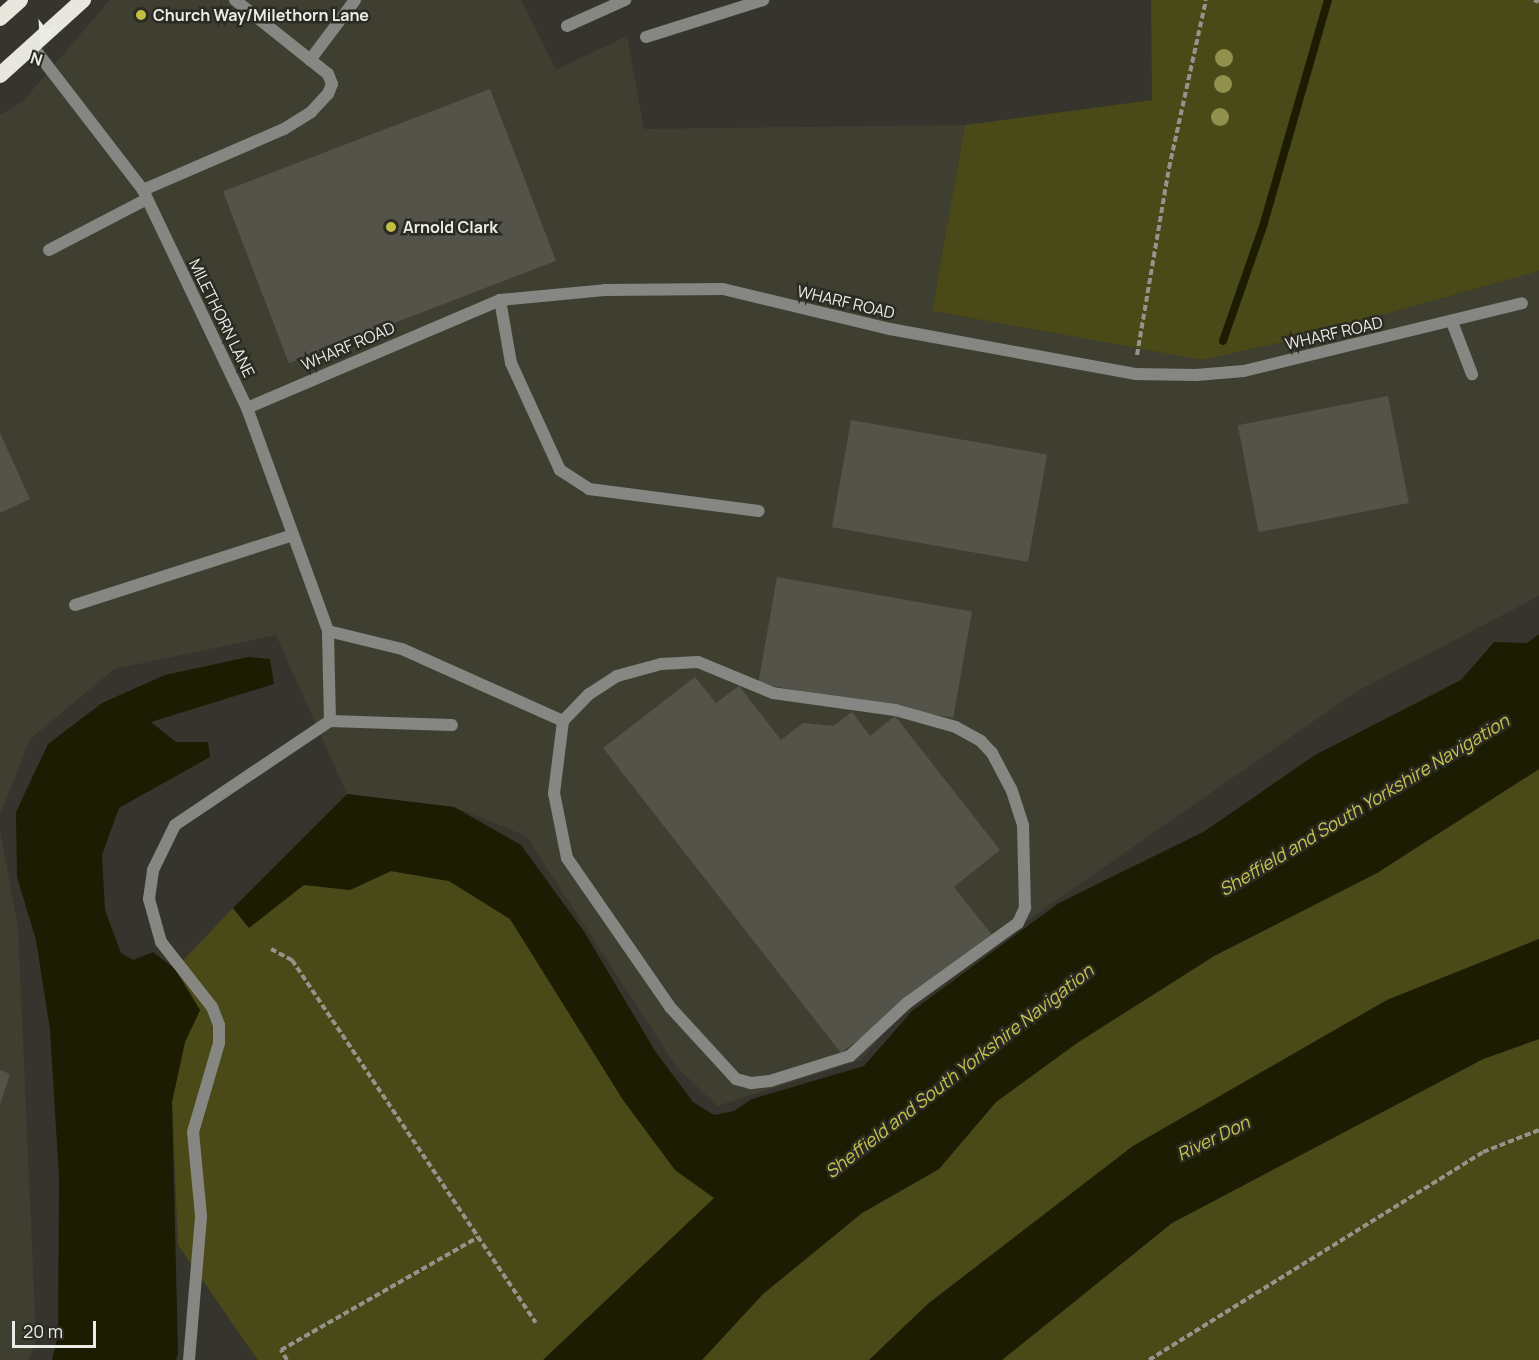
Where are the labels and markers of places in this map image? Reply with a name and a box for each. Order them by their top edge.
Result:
place label: Church Way/Milethorn Lane [153,5,369,25]
marker: Church Way/Milethorn Lane [134,8,148,22]
place label: Arnold Clark [403,217,498,237]
marker: Arnold Clark [384,220,398,234]

